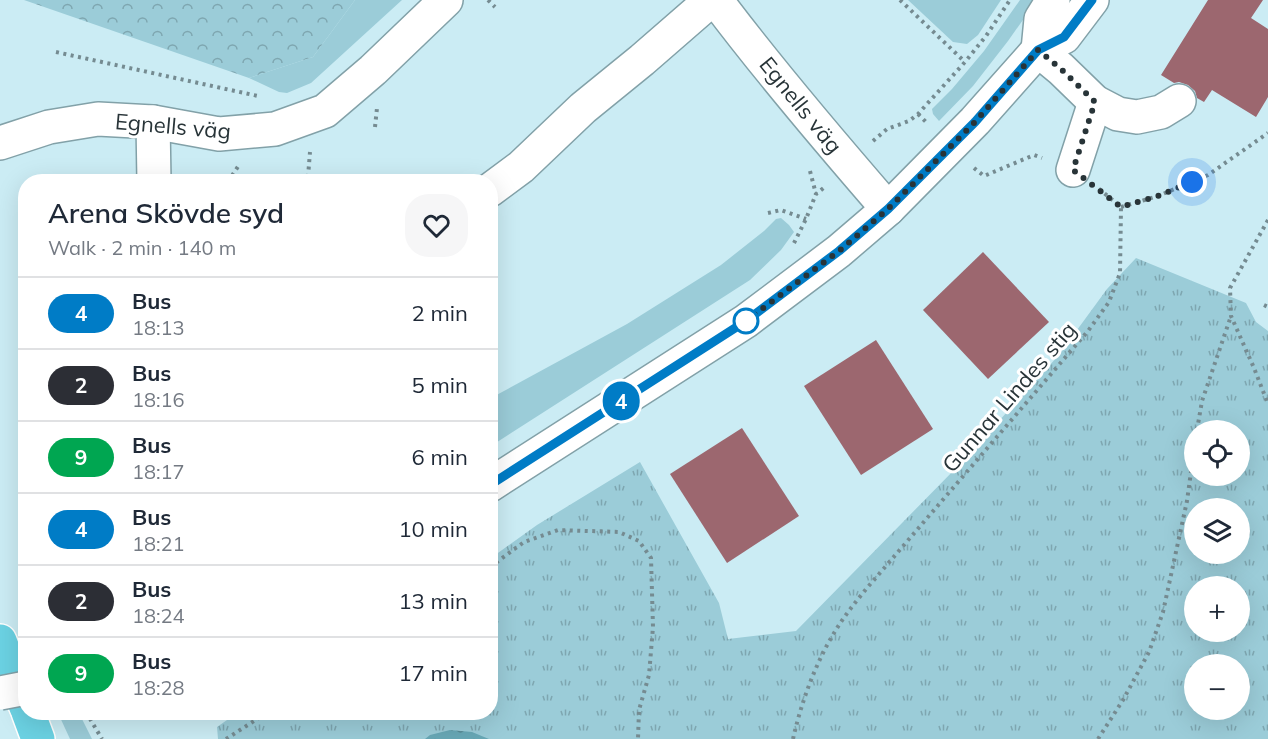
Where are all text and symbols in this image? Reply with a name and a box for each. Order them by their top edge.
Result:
street label: Egnells väg [754,51,848,159]
street label: Egnells väg [114,107,232,145]
your location [1177,167,1207,197]
button: heart [405,194,468,257]
text: Arena Skövde syd [48,195,284,230]
text: Walk · 2 min · 140 m [48,235,236,260]
text: Bus [132,287,171,315]
text: 2 min [412,299,468,327]
text: 4 [75,300,87,326]
unlabelled marker [733,308,759,334]
text: 18:13 [132,315,185,340]
street label: Gunnar Lindes stig [936,316,1082,478]
text: Bus [132,359,171,387]
text: 5 min [412,371,468,399]
text: 2 [75,372,87,398]
line badge: 4 [602,382,640,420]
text: 18:16 [132,387,185,412]
text: 4 [615,388,627,414]
map controls [1184,420,1250,720]
button: locate [1184,420,1250,486]
text: Bus [132,431,171,459]
text: 6 min [412,443,468,471]
text: 9 [75,444,87,470]
text: 18:17 [132,459,185,484]
button: layers [1184,498,1250,564]
text: Bus [132,503,171,531]
text: 10 min [398,515,468,543]
text: 4 [75,516,87,542]
text: 18:21 [132,531,185,556]
text: Bus [132,575,171,603]
button: + [1184,576,1250,642]
text: 13 min [398,587,468,615]
text: 2 [75,588,87,614]
text: 18:24 [132,603,185,628]
text: Bus [132,647,171,675]
button: − [1184,654,1250,720]
text: 17 min [398,659,468,687]
text: 9 [75,660,87,686]
text: 18:28 [132,675,185,700]

